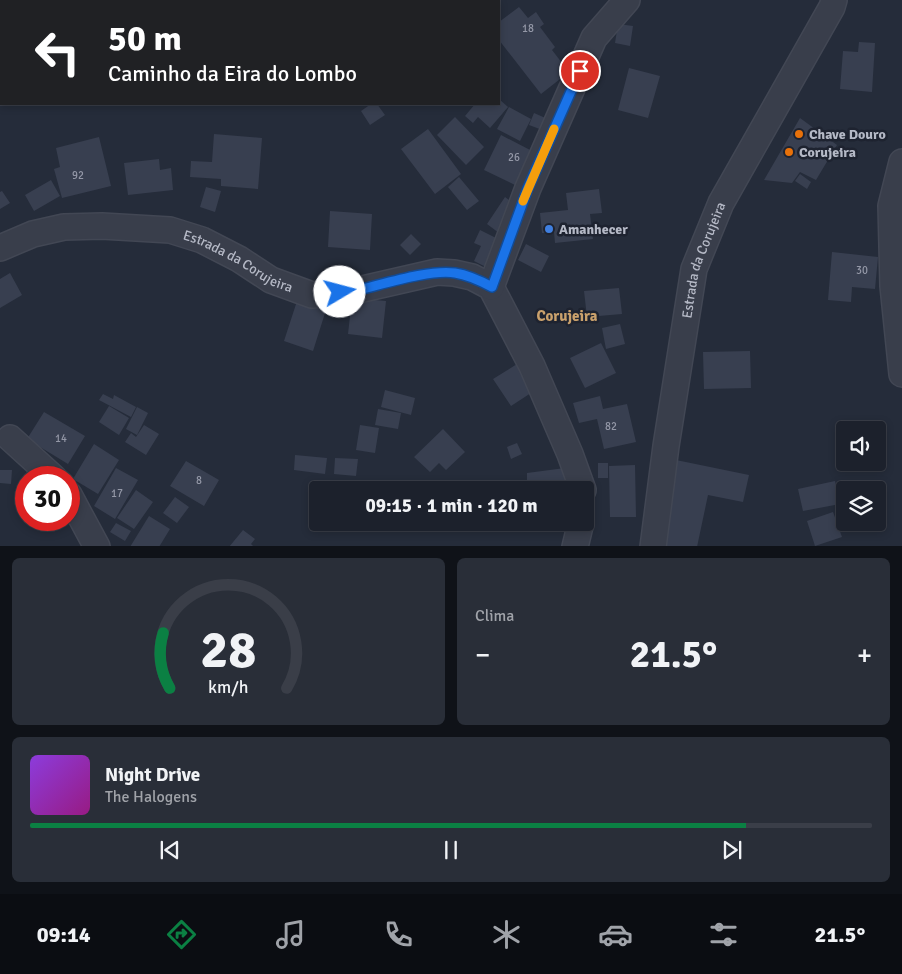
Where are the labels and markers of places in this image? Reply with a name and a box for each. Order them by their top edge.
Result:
pin [559,50,601,92]
place label: Chave Douro [809,126,886,143]
marker: Chave Douro [793,128,805,140]
place label: Corujeira [799,144,856,161]
marker: Corujeira [783,146,795,158]
place label: Amanhecer [559,221,628,238]
marker: Amanhecer [543,223,555,235]

